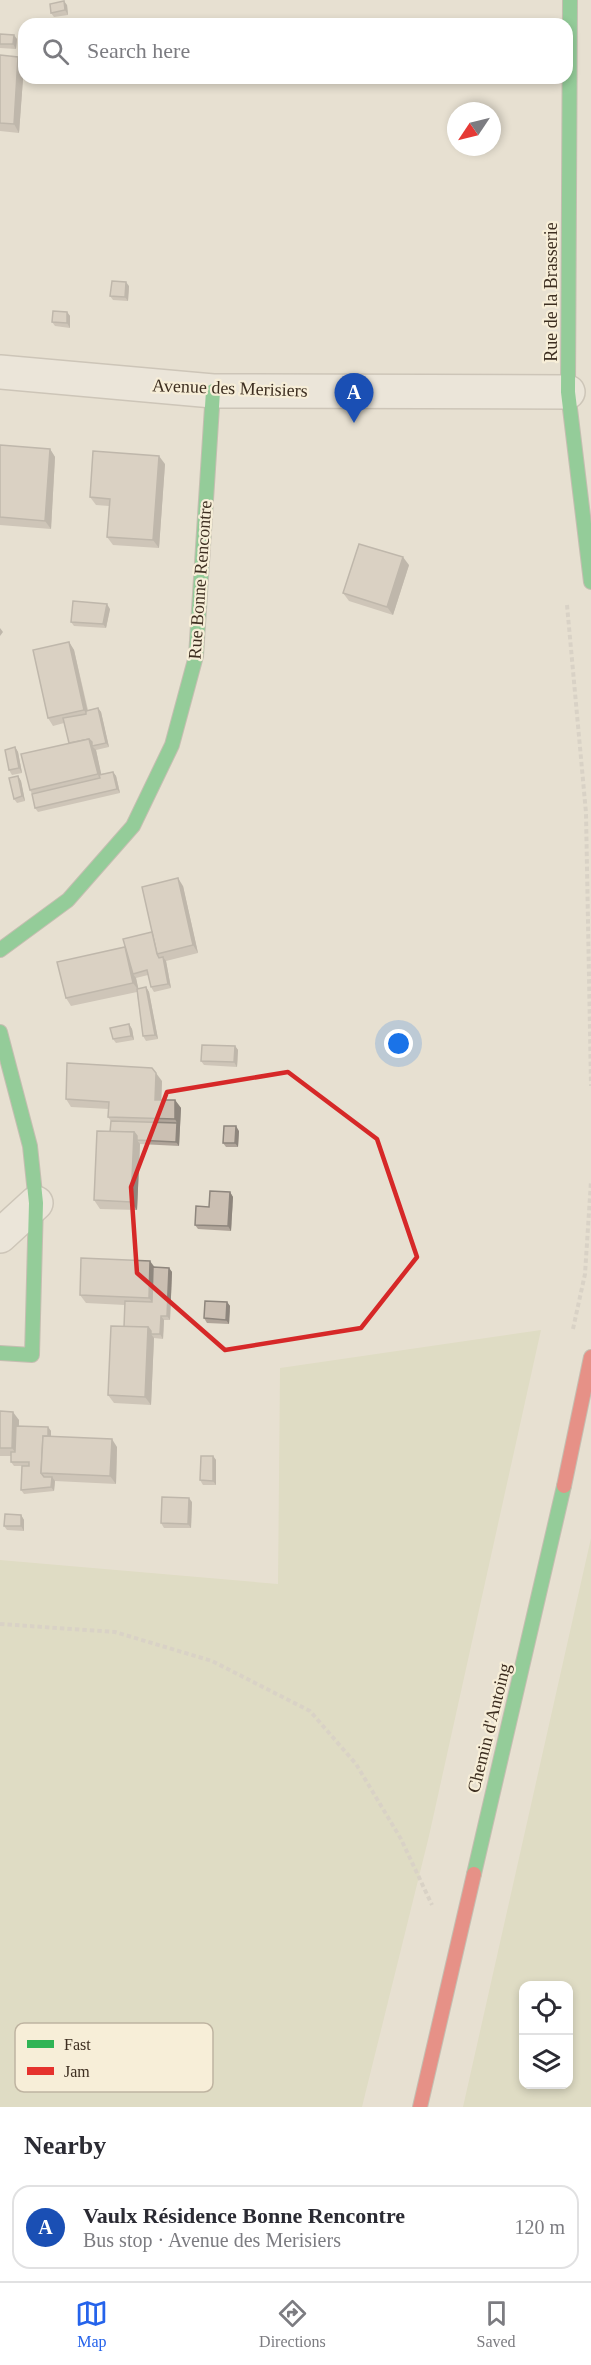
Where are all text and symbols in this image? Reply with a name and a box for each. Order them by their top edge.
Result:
search box [18,18,573,84]
icon: search [39,35,72,68]
text: Search here [87,38,190,63]
north arrow [447,102,501,156]
street label: Rue de la Brasserie [541,222,561,362]
pin: A [334,374,374,423]
street label: Avenue des Merisiers [152,375,308,401]
street label: Rue Bonne Rencontre [184,500,216,660]
your location [384,1029,413,1058]
street label: Chemin d'Antoing [463,1661,515,1795]
map controls [519,1981,573,2089]
button: locate [519,1981,573,2035]
legend [15,2023,213,2092]
button: layers [519,2035,573,2089]
text: Fast [64,2036,91,2053]
text: Jam [64,2063,90,2080]
text: Nearby [24,2131,106,2160]
text: Vaulx Résidence Bonne Rencontre [83,2203,405,2228]
text: A [38,2216,53,2238]
text: 120 m [514,2216,565,2238]
text: Bus stop · Avenue des Merisiers [83,2229,341,2251]
tab: Map [75,2297,108,2351]
tab: Directions [259,2297,326,2351]
tab: Saved [476,2297,516,2351]

